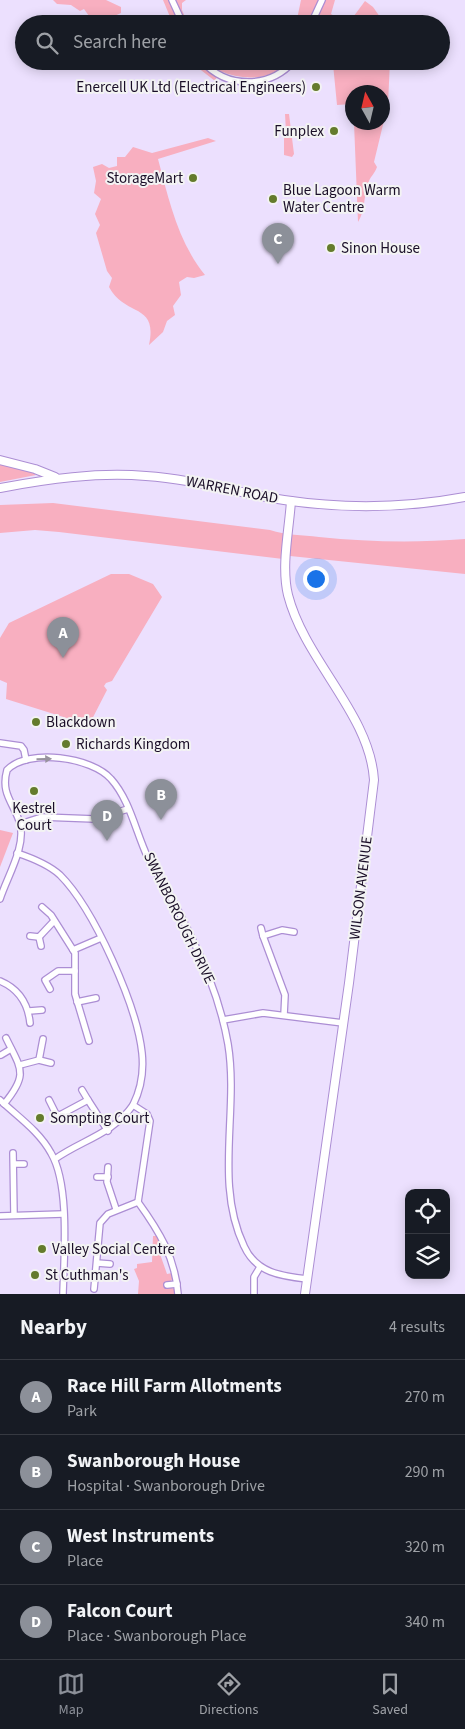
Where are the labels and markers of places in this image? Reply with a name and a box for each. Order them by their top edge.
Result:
place label: Enercell UK Ltd (Electrical Engineers) [76,77,306,98]
marker: Enercell UK Ltd (Electrical Engineers) [310,81,322,93]
place label: Funplex [274,121,324,142]
marker: Funplex [328,125,340,137]
place label: StorageMart [106,168,183,189]
marker: StorageMart [187,172,199,184]
place label: Blue Lagoon Warm Water Centre [283,180,401,218]
marker: Blue Lagoon Warm Water Centre [267,193,279,205]
pin: C [262,223,294,264]
place label: Sinon House [341,238,420,259]
marker: Sinon House [325,242,337,254]
pin: A [47,617,79,658]
place label: Blackdown [46,712,116,733]
marker: Blackdown [30,716,42,728]
place label: Richards Kingdom [76,734,190,755]
marker: Richards Kingdom [60,738,72,750]
pin: B [145,779,177,820]
marker: Kestrel Court [28,785,40,797]
place label: Kestrel Court [12,798,56,836]
pin: D [91,800,123,841]
place label: Sompting Court [50,1108,149,1129]
marker: Sompting Court [34,1112,46,1124]
place label: Valley Social Centre [52,1239,175,1260]
marker: Valley Social Centre [36,1243,48,1255]
place label: St Cuthman's [45,1265,128,1286]
marker: St Cuthman's [29,1269,41,1281]

